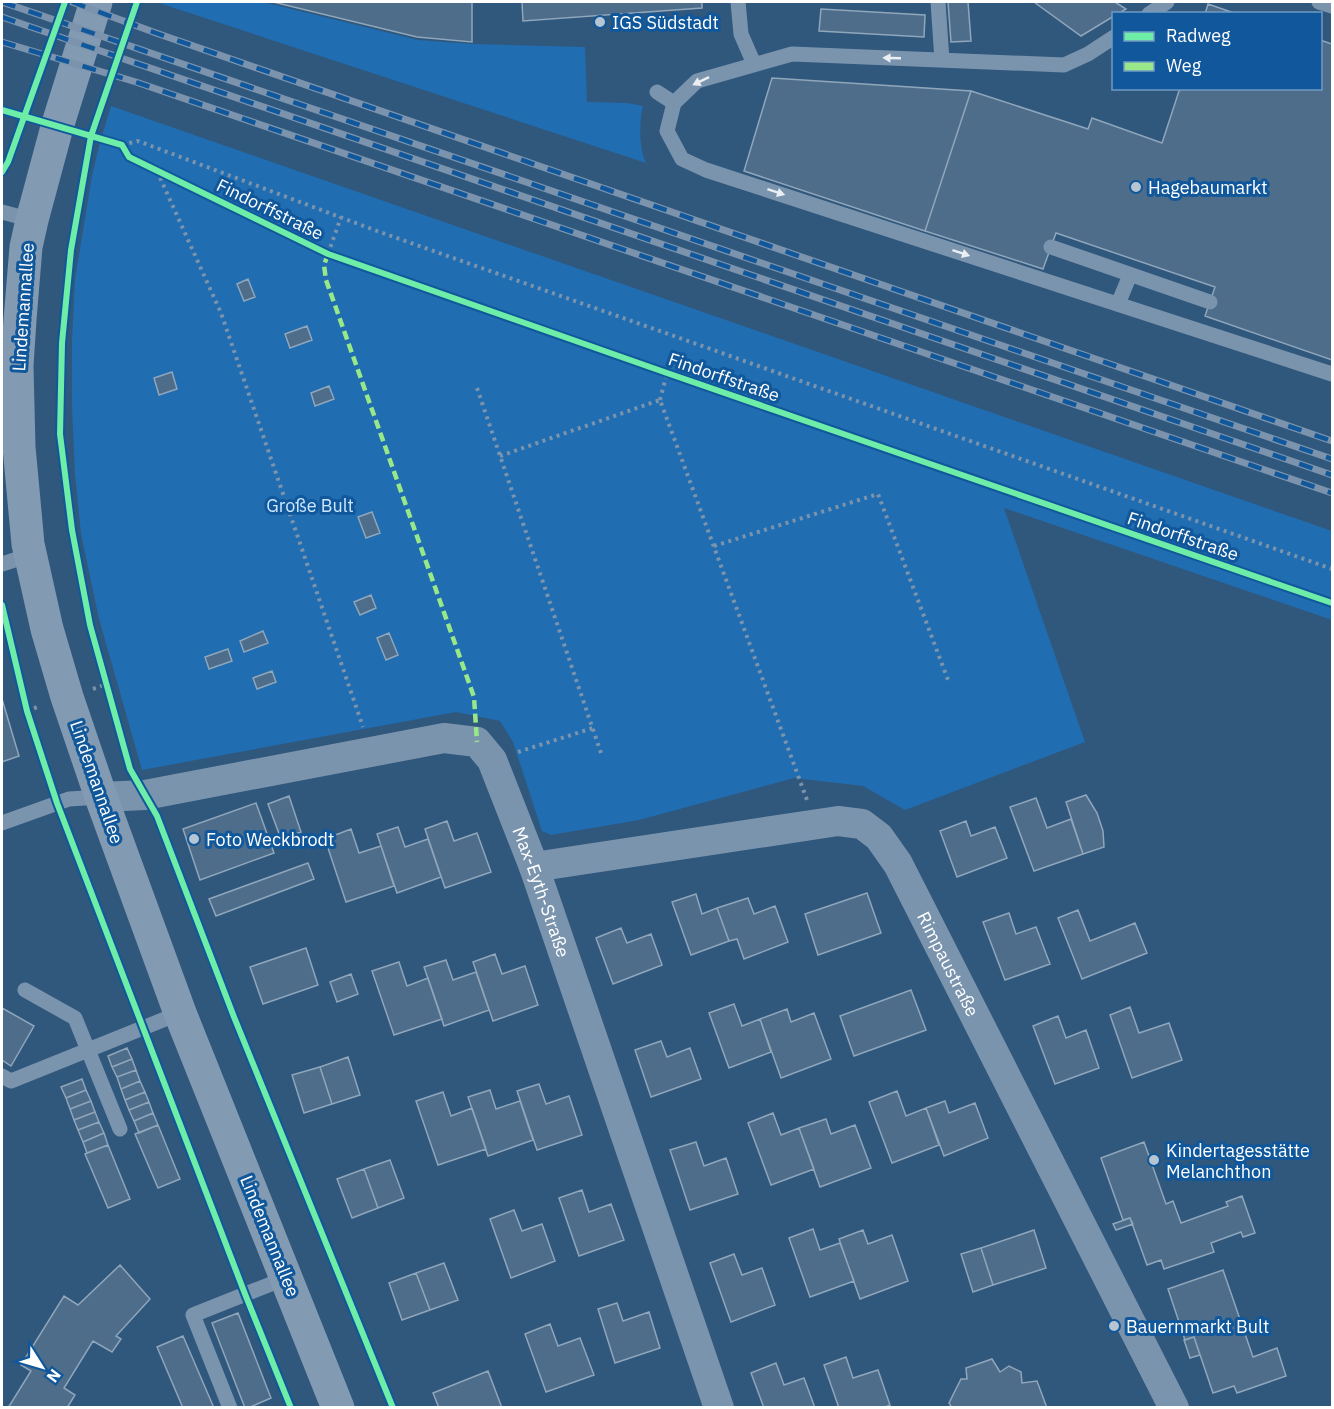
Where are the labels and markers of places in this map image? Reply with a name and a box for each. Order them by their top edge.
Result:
place label: IGS Südstadt [612,11,719,34]
marker: IGS Südstadt [593,15,607,29]
place label: Hagebaumarkt [1148,176,1267,199]
marker: Hagebaumarkt [1129,180,1143,194]
place label: Foto Weckbrodt [206,828,334,851]
marker: Foto Weckbrodt [187,832,201,846]
place label: Kindertagesstätte Melanchthon [1166,1139,1310,1183]
marker: Kindertagesstätte Melanchthon [1147,1153,1161,1167]
place label: Bauernmarkt Bult [1126,1315,1269,1338]
marker: Bauernmarkt Bult [1107,1319,1121,1333]

